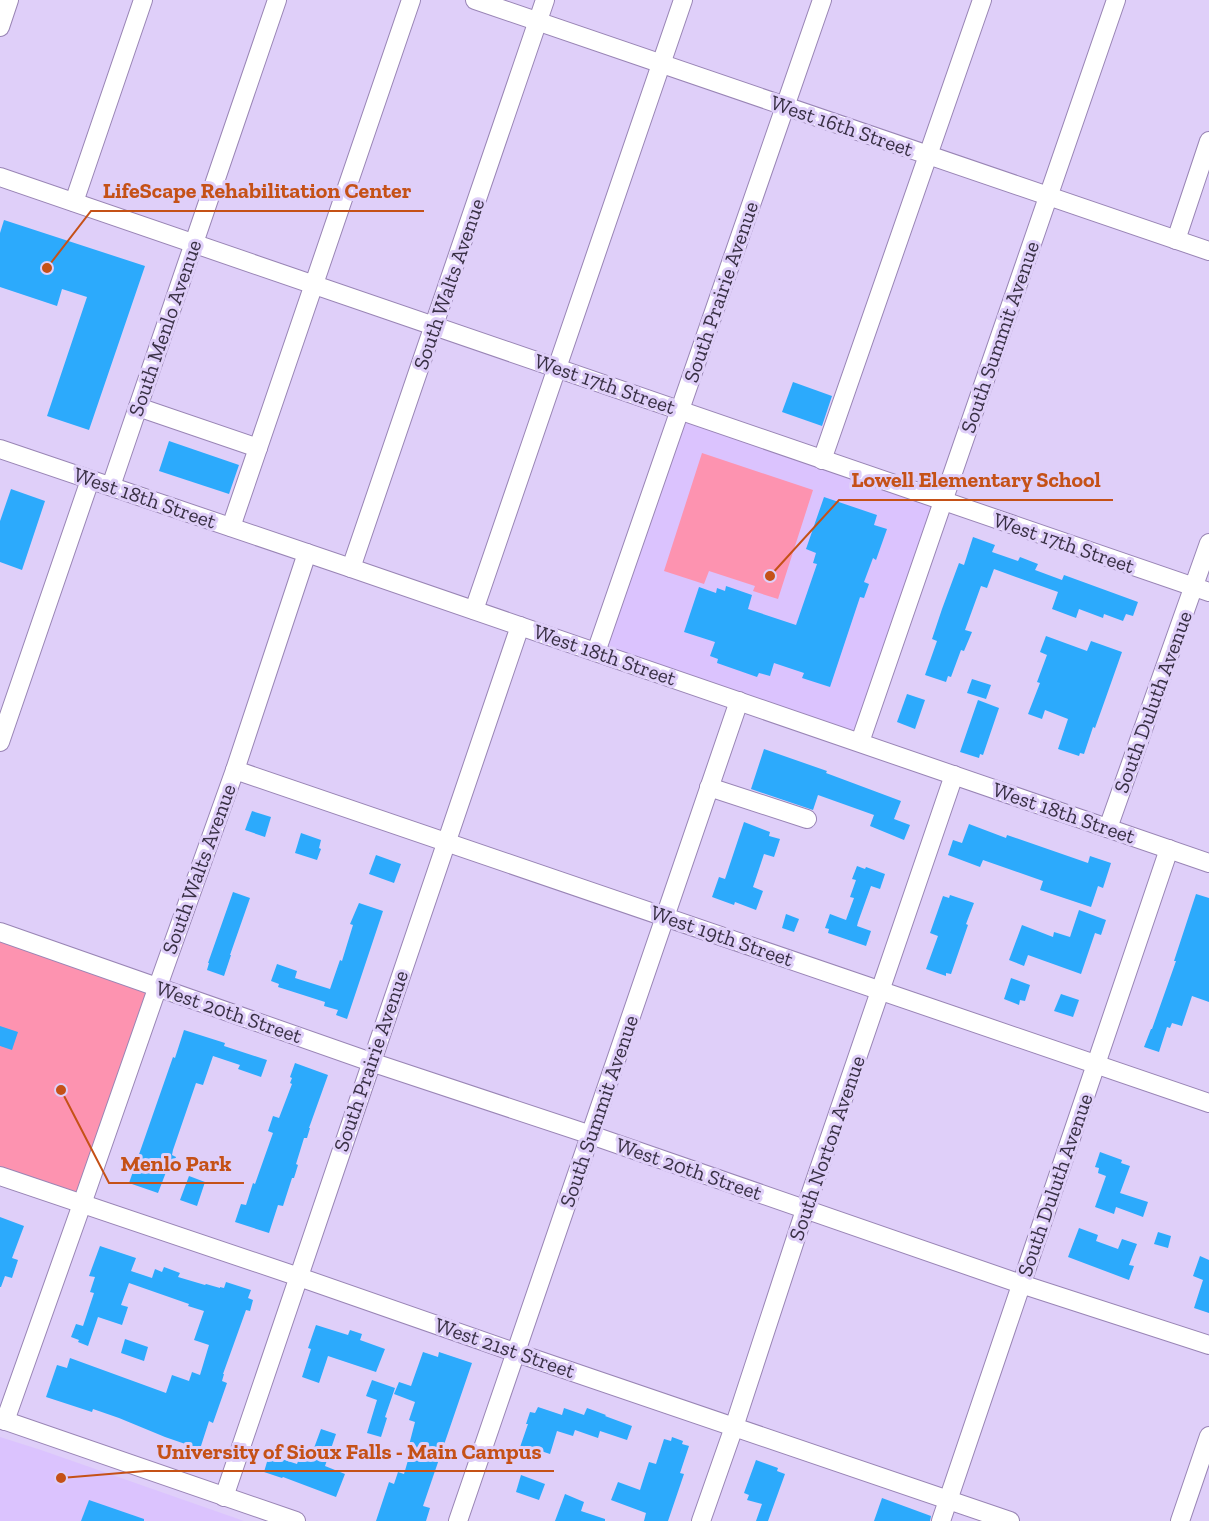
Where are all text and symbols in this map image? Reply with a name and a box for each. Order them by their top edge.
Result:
street label: West 16th Street [768,89,917,162]
callout: LifeScape Rehabilitation Center [91,171,424,211]
text: LifeScape Rehabilitation Center [103,177,412,204]
street label: South Walts Avenue [408,195,490,373]
street label: South Prairie Avenue [678,198,763,386]
street label: South Menlo Avenue [123,236,206,419]
street label: South Summit Avenue [955,237,1044,436]
street label: West 17th Street [531,348,679,419]
callout: Lowell Elementary School [839,460,1113,500]
street label: West 18th Street [71,461,220,534]
text: Lowell Elementary School [851,466,1101,493]
street label: West 17th Street [990,507,1138,578]
street label: South Duluth Avenue [1108,607,1197,796]
street label: West 18th Street [531,618,680,691]
street label: West 18th Street [990,776,1139,849]
street label: South Walts Avenue [156,780,241,957]
street label: West 19th Street [648,899,797,972]
street label: South Prairie Avenue [328,967,413,1155]
street label: West 20th Street [153,975,306,1048]
street label: South Summit Avenue [554,1011,643,1210]
street label: South Norton Avenue [783,1052,870,1244]
street label: South Duluth Avenue [1011,1090,1098,1280]
street label: West 20th Street [613,1132,766,1205]
callout: Menlo Park [109,1143,244,1183]
text: Menlo Park [121,1150,231,1177]
street label: West 21st Street [432,1312,579,1383]
callout: University of Sioux Falls - Main Campus [145,1431,554,1471]
text: University of Sioux Falls - Main Campus [156,1438,542,1465]

